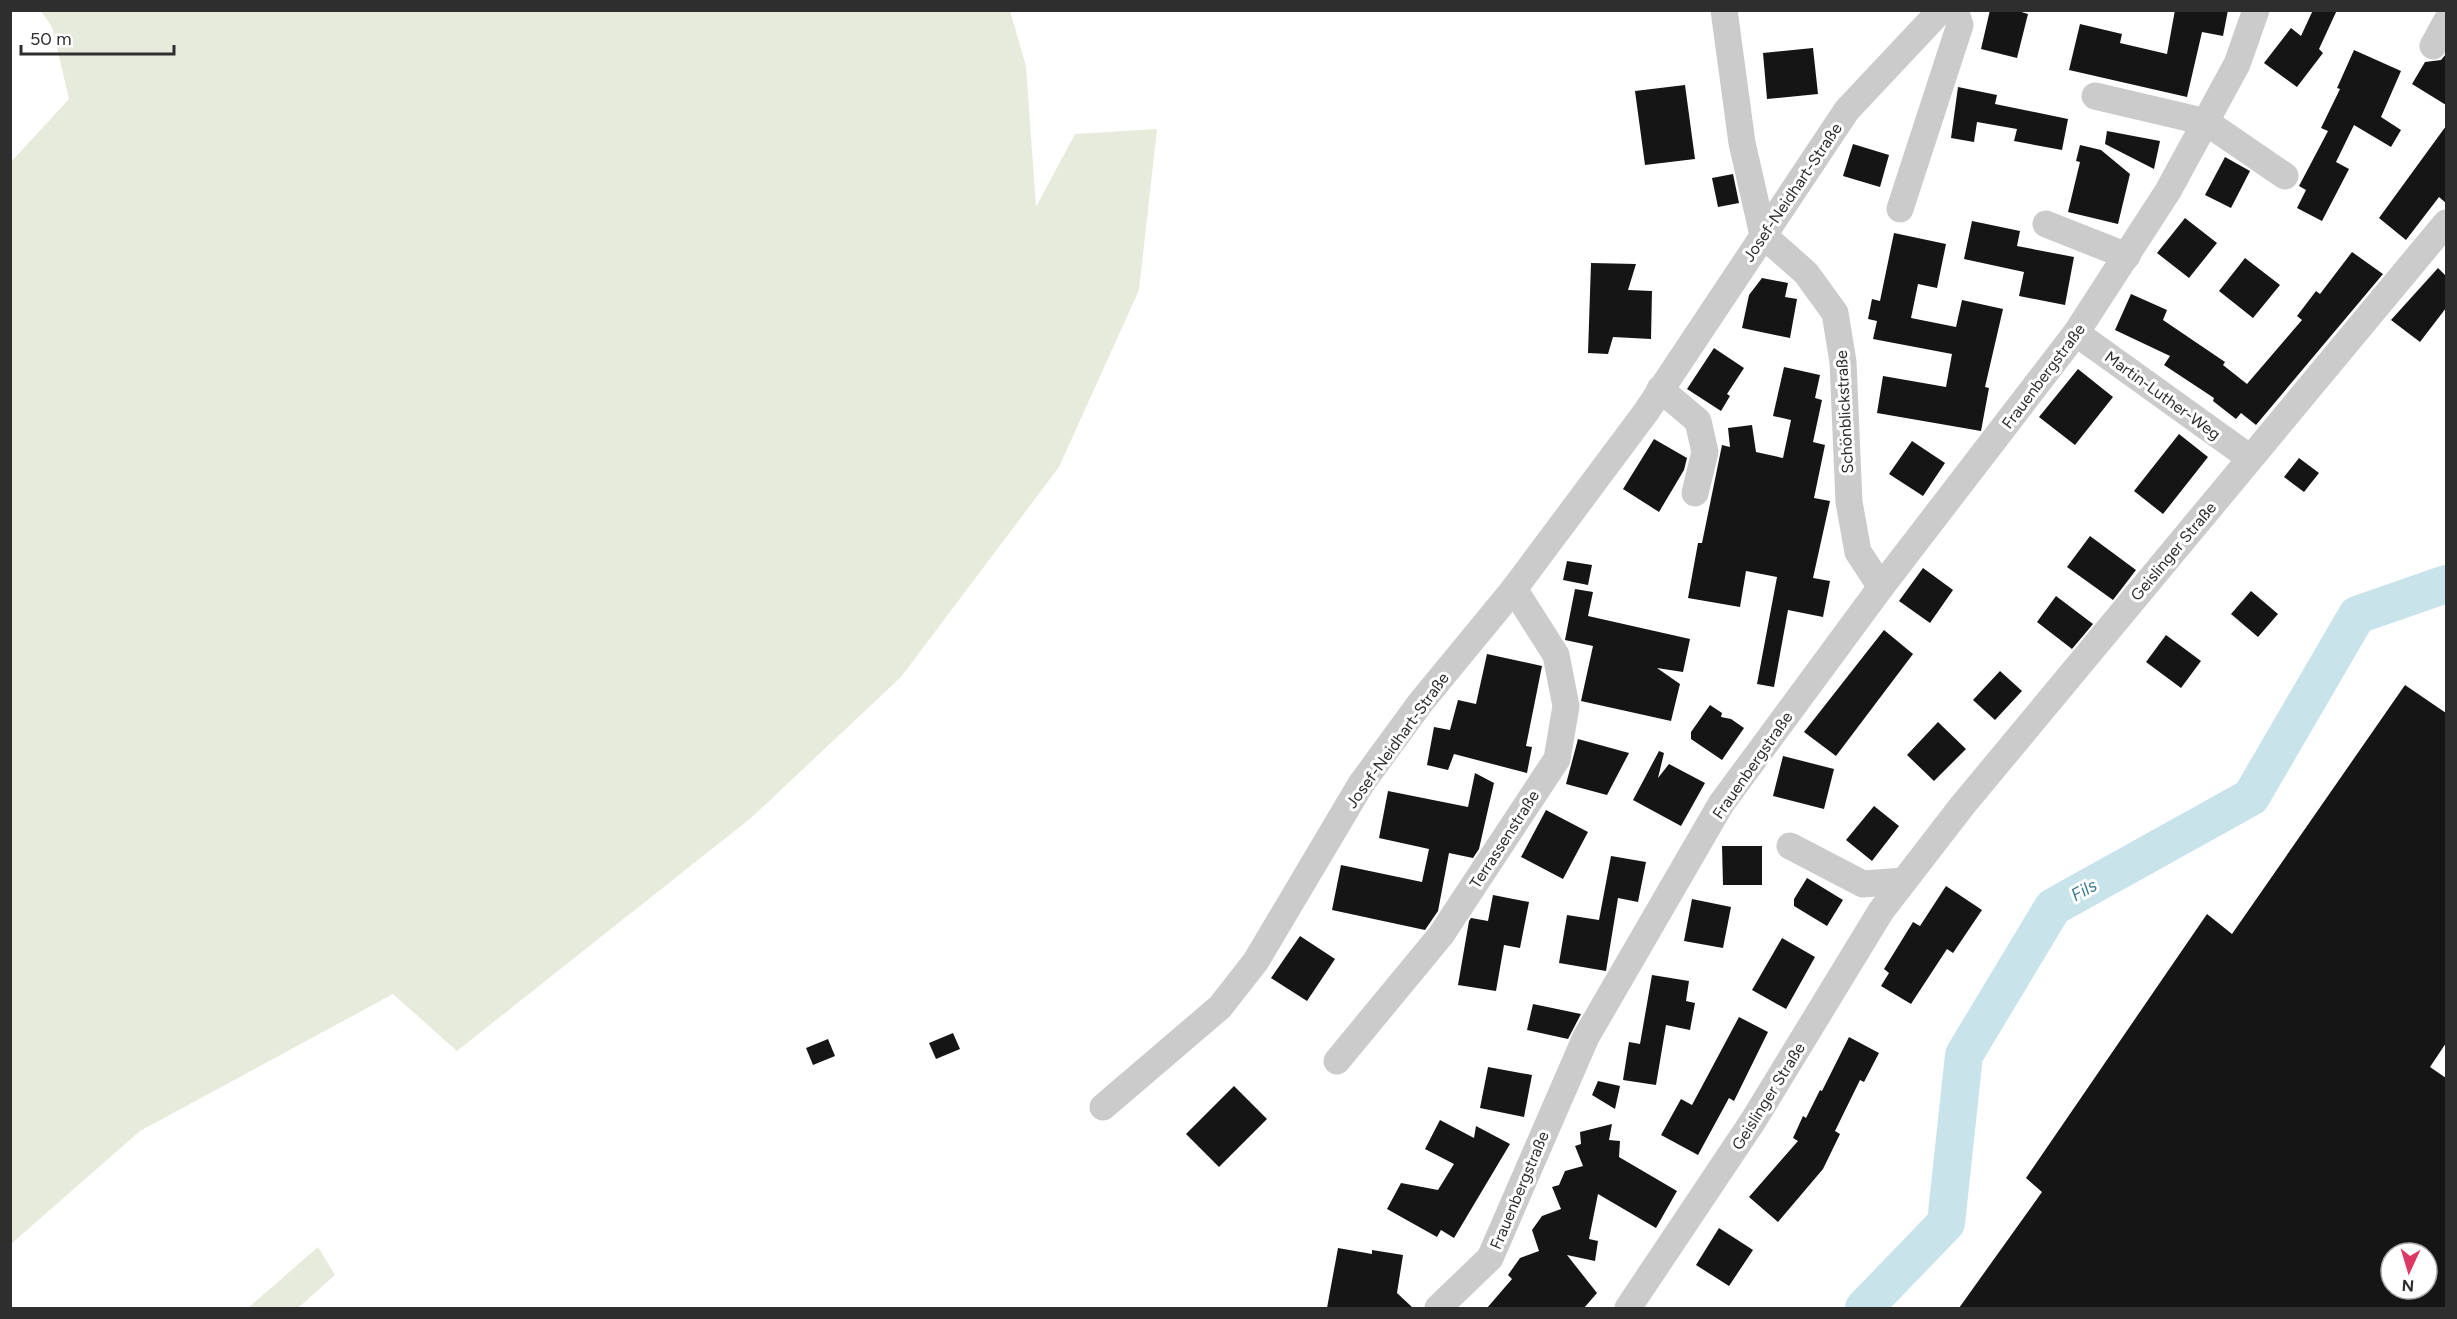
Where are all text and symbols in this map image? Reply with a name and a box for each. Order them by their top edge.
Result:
scale bar [21,18,174,56]
text: 50 m [30,28,72,50]
street label: Josef-Neidhart-Straße [1739,119,1846,265]
street label: Frauenbergstraße [1998,320,2089,433]
street label: Martin-Luther-Weg [2101,347,2224,444]
street label: Schönblickstraße [1832,350,1857,474]
street label: Geislinger Straße [2127,498,2220,605]
street label: Josef-Neidhart-Straße [1342,669,1453,812]
street label: Frauenbergstraße [1708,708,1797,823]
street label: Terrassenstraße [1466,787,1543,892]
water label: Fils [2067,874,2101,906]
street label: Geislinger Straße [1728,1039,1809,1153]
street label: Frauenbergstraße [1486,1128,1553,1252]
north arrow [2379,1241,2439,1301]
text: N [2401,1276,2415,1295]

